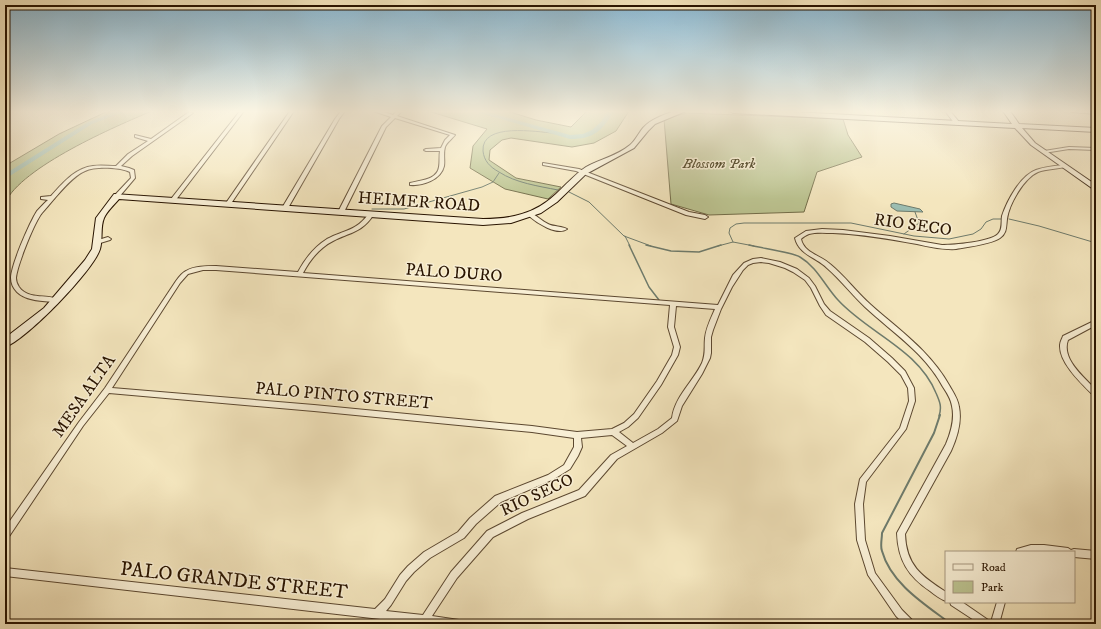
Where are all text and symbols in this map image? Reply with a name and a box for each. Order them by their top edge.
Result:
park label: Blossom Park [682,155,755,173]
street label: HEIMER ROAD [357,187,481,217]
street label: RIO SECO [873,209,953,241]
street label: PALO DURO [405,259,503,287]
street label: MESA ALTA [47,350,121,442]
street label: PALO PINTO STREET [255,377,434,415]
street label: RIO SECO [497,469,577,521]
legend [945,551,1075,603]
street label: PALO GRANDE STREET [119,557,349,605]
text: Road [981,560,1006,575]
text: Park [981,580,1003,595]

